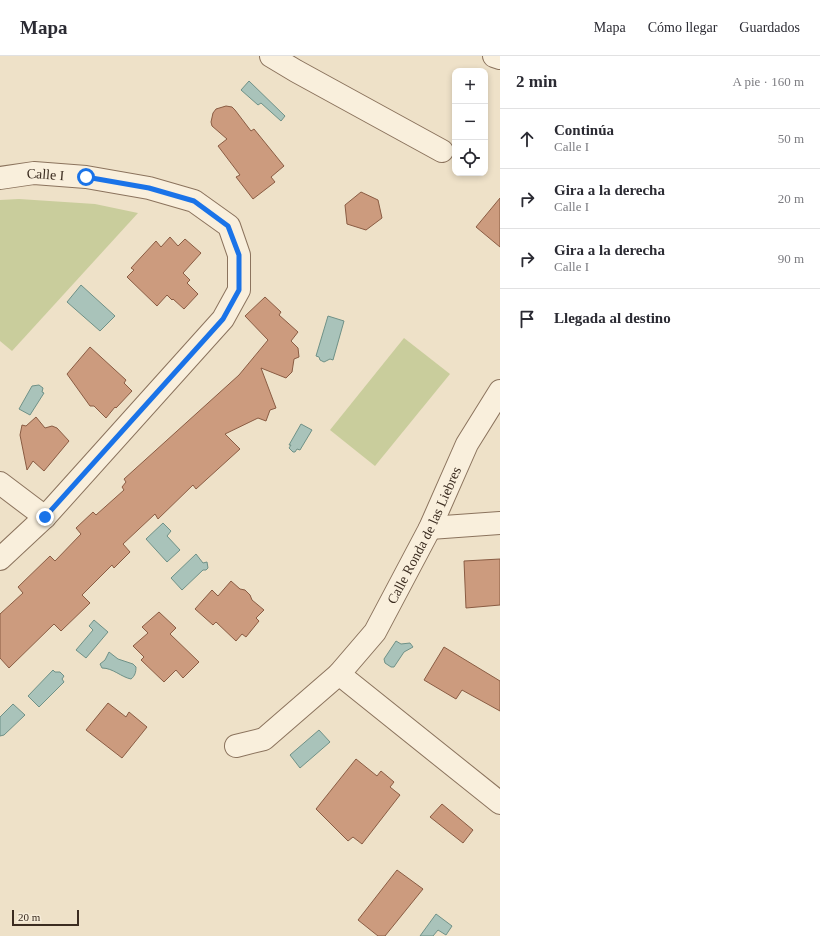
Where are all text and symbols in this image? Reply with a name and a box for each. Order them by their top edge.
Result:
text: Mapa [20,17,68,38]
text: Mapa [594,20,626,35]
text: Cómo llegar [648,20,717,35]
text: Guardados [739,20,800,35]
map controls [452,68,488,176]
button: + [452,68,488,104]
text: 2 min [516,72,557,91]
text: A pie · 160 m [733,74,804,89]
button: − [452,104,488,140]
text: Continúa [554,122,614,138]
icon: ahead [516,128,538,150]
text: 50 m [778,131,804,146]
text: Calle I [554,139,589,154]
button: locate [452,140,488,176]
street label: Calle I [26,165,65,183]
route start [77,168,95,186]
text: Gira a la derecha [554,182,665,198]
icon: right [516,188,538,210]
text: 20 m [778,191,804,206]
text: Calle I [554,199,589,214]
text: Gira a la derecha [554,242,665,258]
icon: right [516,248,538,270]
text: 90 m [778,251,804,266]
text: Calle I [554,259,589,274]
icon: arrive [516,308,538,330]
text: Llegada al destino [554,310,671,326]
street label: Calle Ronda de las Liebres [384,464,464,606]
route end [36,508,54,526]
scale bar [12,908,79,927]
text: 20 m [18,911,40,923]

